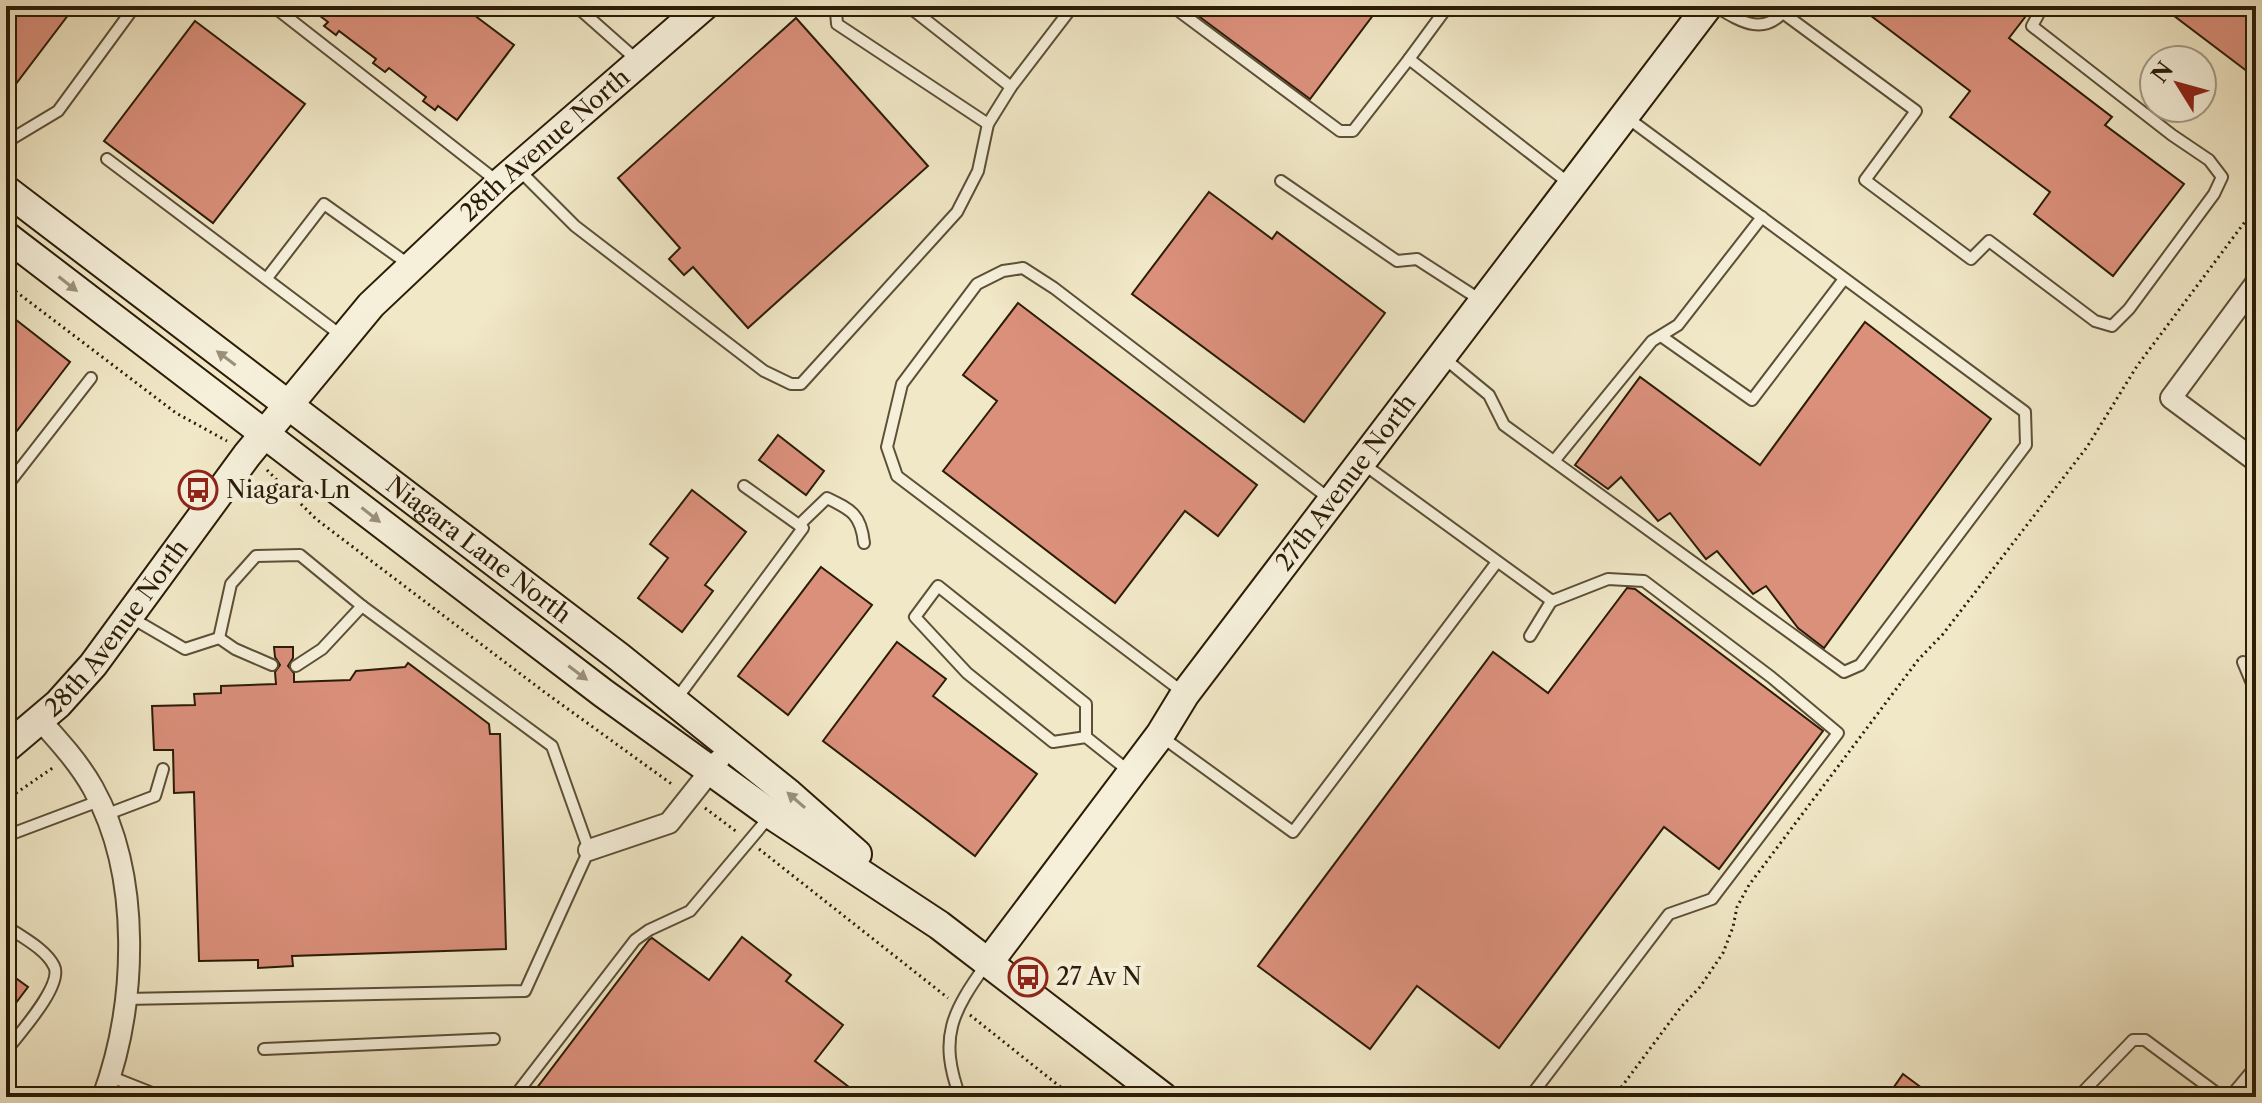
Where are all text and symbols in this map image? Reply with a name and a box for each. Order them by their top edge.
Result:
north arrow [2138,44,2218,124]
text: N [2146,57,2179,88]
street label: 28th Avenue North [454,62,635,227]
one-way arrow [58,276,78,292]
one-way arrow [216,350,237,366]
street label: 27th Avenue North [1269,388,1422,576]
bus stop icon: Niagara Ln [177,469,219,511]
street label: Niagara Lane North [381,470,577,629]
place label: Niagara Ln [226,475,350,504]
one-way arrow [361,507,381,523]
street label: 28th Avenue North [39,534,194,723]
one-way arrow [568,665,588,681]
one-way arrow [786,792,806,809]
bus stop icon: 27 Av N [1007,956,1049,998]
place label: 27 Av N [1056,962,1142,991]

